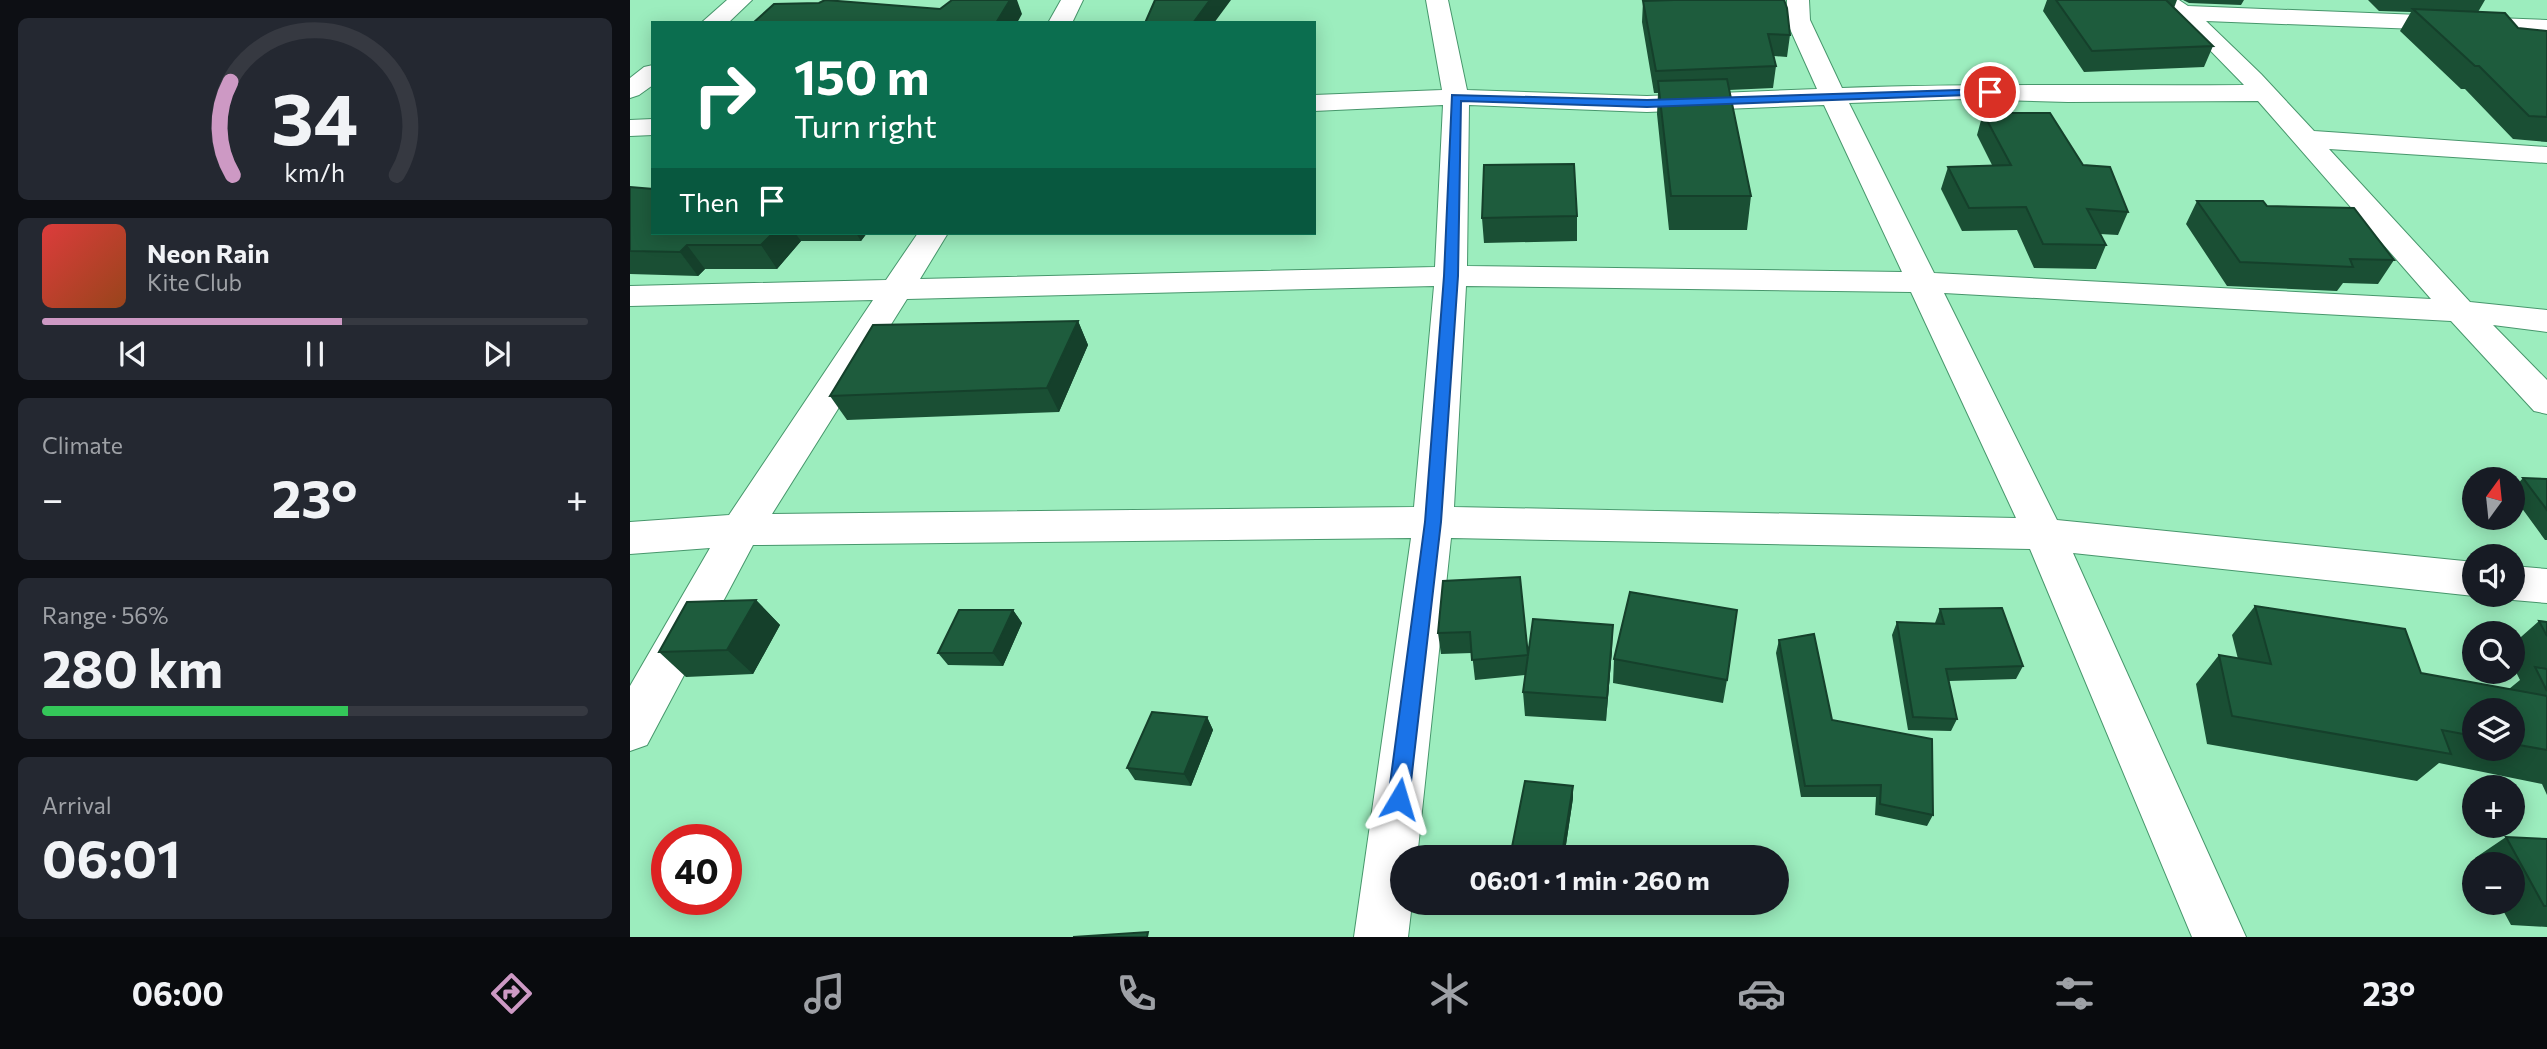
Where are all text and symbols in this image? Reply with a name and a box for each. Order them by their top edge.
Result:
text: 150 m [794,45,929,105]
icon: right [679,49,770,140]
pin [1960,62,2020,122]
text: 34 [271,71,359,160]
icon: arrive [1971,73,2009,111]
text: Turn right [794,105,937,145]
text: km/h [285,157,345,187]
icon: arrive [753,182,791,220]
text: Then [679,186,739,217]
text: Neon Rain [147,237,270,268]
text: Kite Club [147,268,242,296]
icon: previous [114,335,152,373]
icon: pause [296,335,334,373]
icon: next [478,335,516,373]
text: Climate [42,431,123,459]
text: 23° [272,465,358,529]
north arrow [2462,467,2525,530]
map controls [2462,467,2525,915]
text: − [42,474,64,521]
text: + [566,474,588,521]
button: sound [2462,544,2525,607]
text: Range · 56% [42,601,169,629]
button: search [2462,621,2525,684]
text: 280 km [42,635,223,699]
button: layers [2462,698,2525,761]
position arrow [1362,762,1436,836]
button: + [2462,775,2525,838]
text: Arrival [42,791,112,819]
speed limit sign: 40 [651,824,742,915]
text: 06:01 [42,825,180,889]
button: − [2462,852,2525,915]
text: 06:01 · 1 min · 260 m [1469,864,1710,895]
icon: directions [487,969,536,1018]
icon: music [800,969,849,1018]
icon: phone [1112,969,1161,1018]
icon: climate [1425,969,1474,1018]
icon: car [1737,969,1786,1018]
icon: filters [2050,969,2099,1018]
text: 06:00 [132,973,224,1013]
text: 23° [2362,973,2415,1013]

